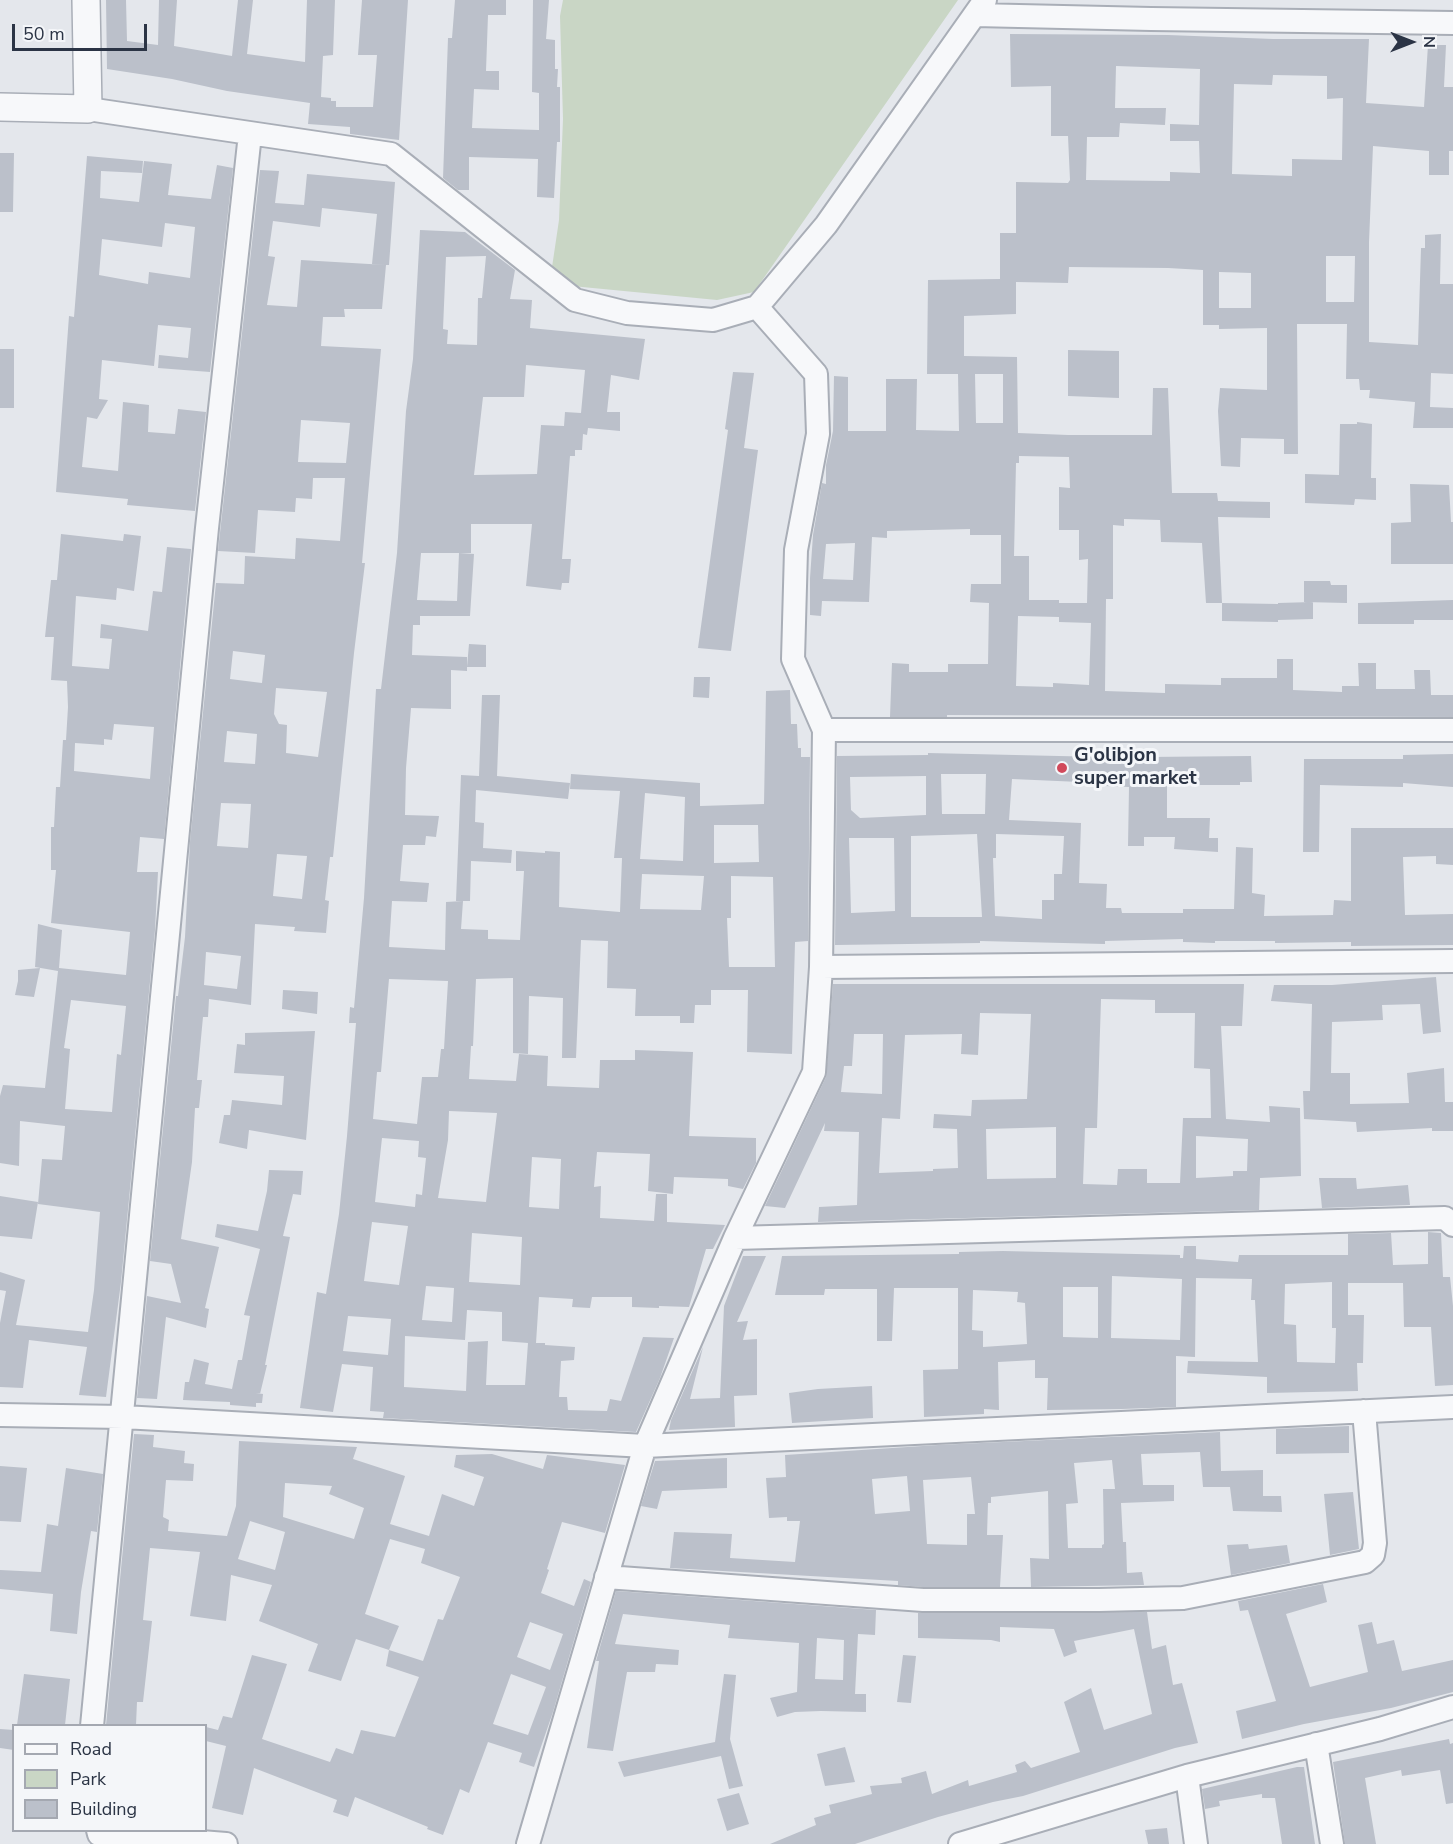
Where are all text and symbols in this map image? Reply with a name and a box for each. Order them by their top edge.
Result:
scale bar [15,12,150,50]
north arrow [1381,12,1441,72]
text: 50 m [23,22,65,46]
text: N [1418,36,1440,48]
place label: G'olibjon super market [1074,744,1197,791]
marker: G'olibjon super market [1055,761,1069,775]
legend [12,1724,207,1832]
text: Road [70,1737,112,1761]
text: Park [70,1767,106,1791]
text: Building [70,1797,137,1821]

